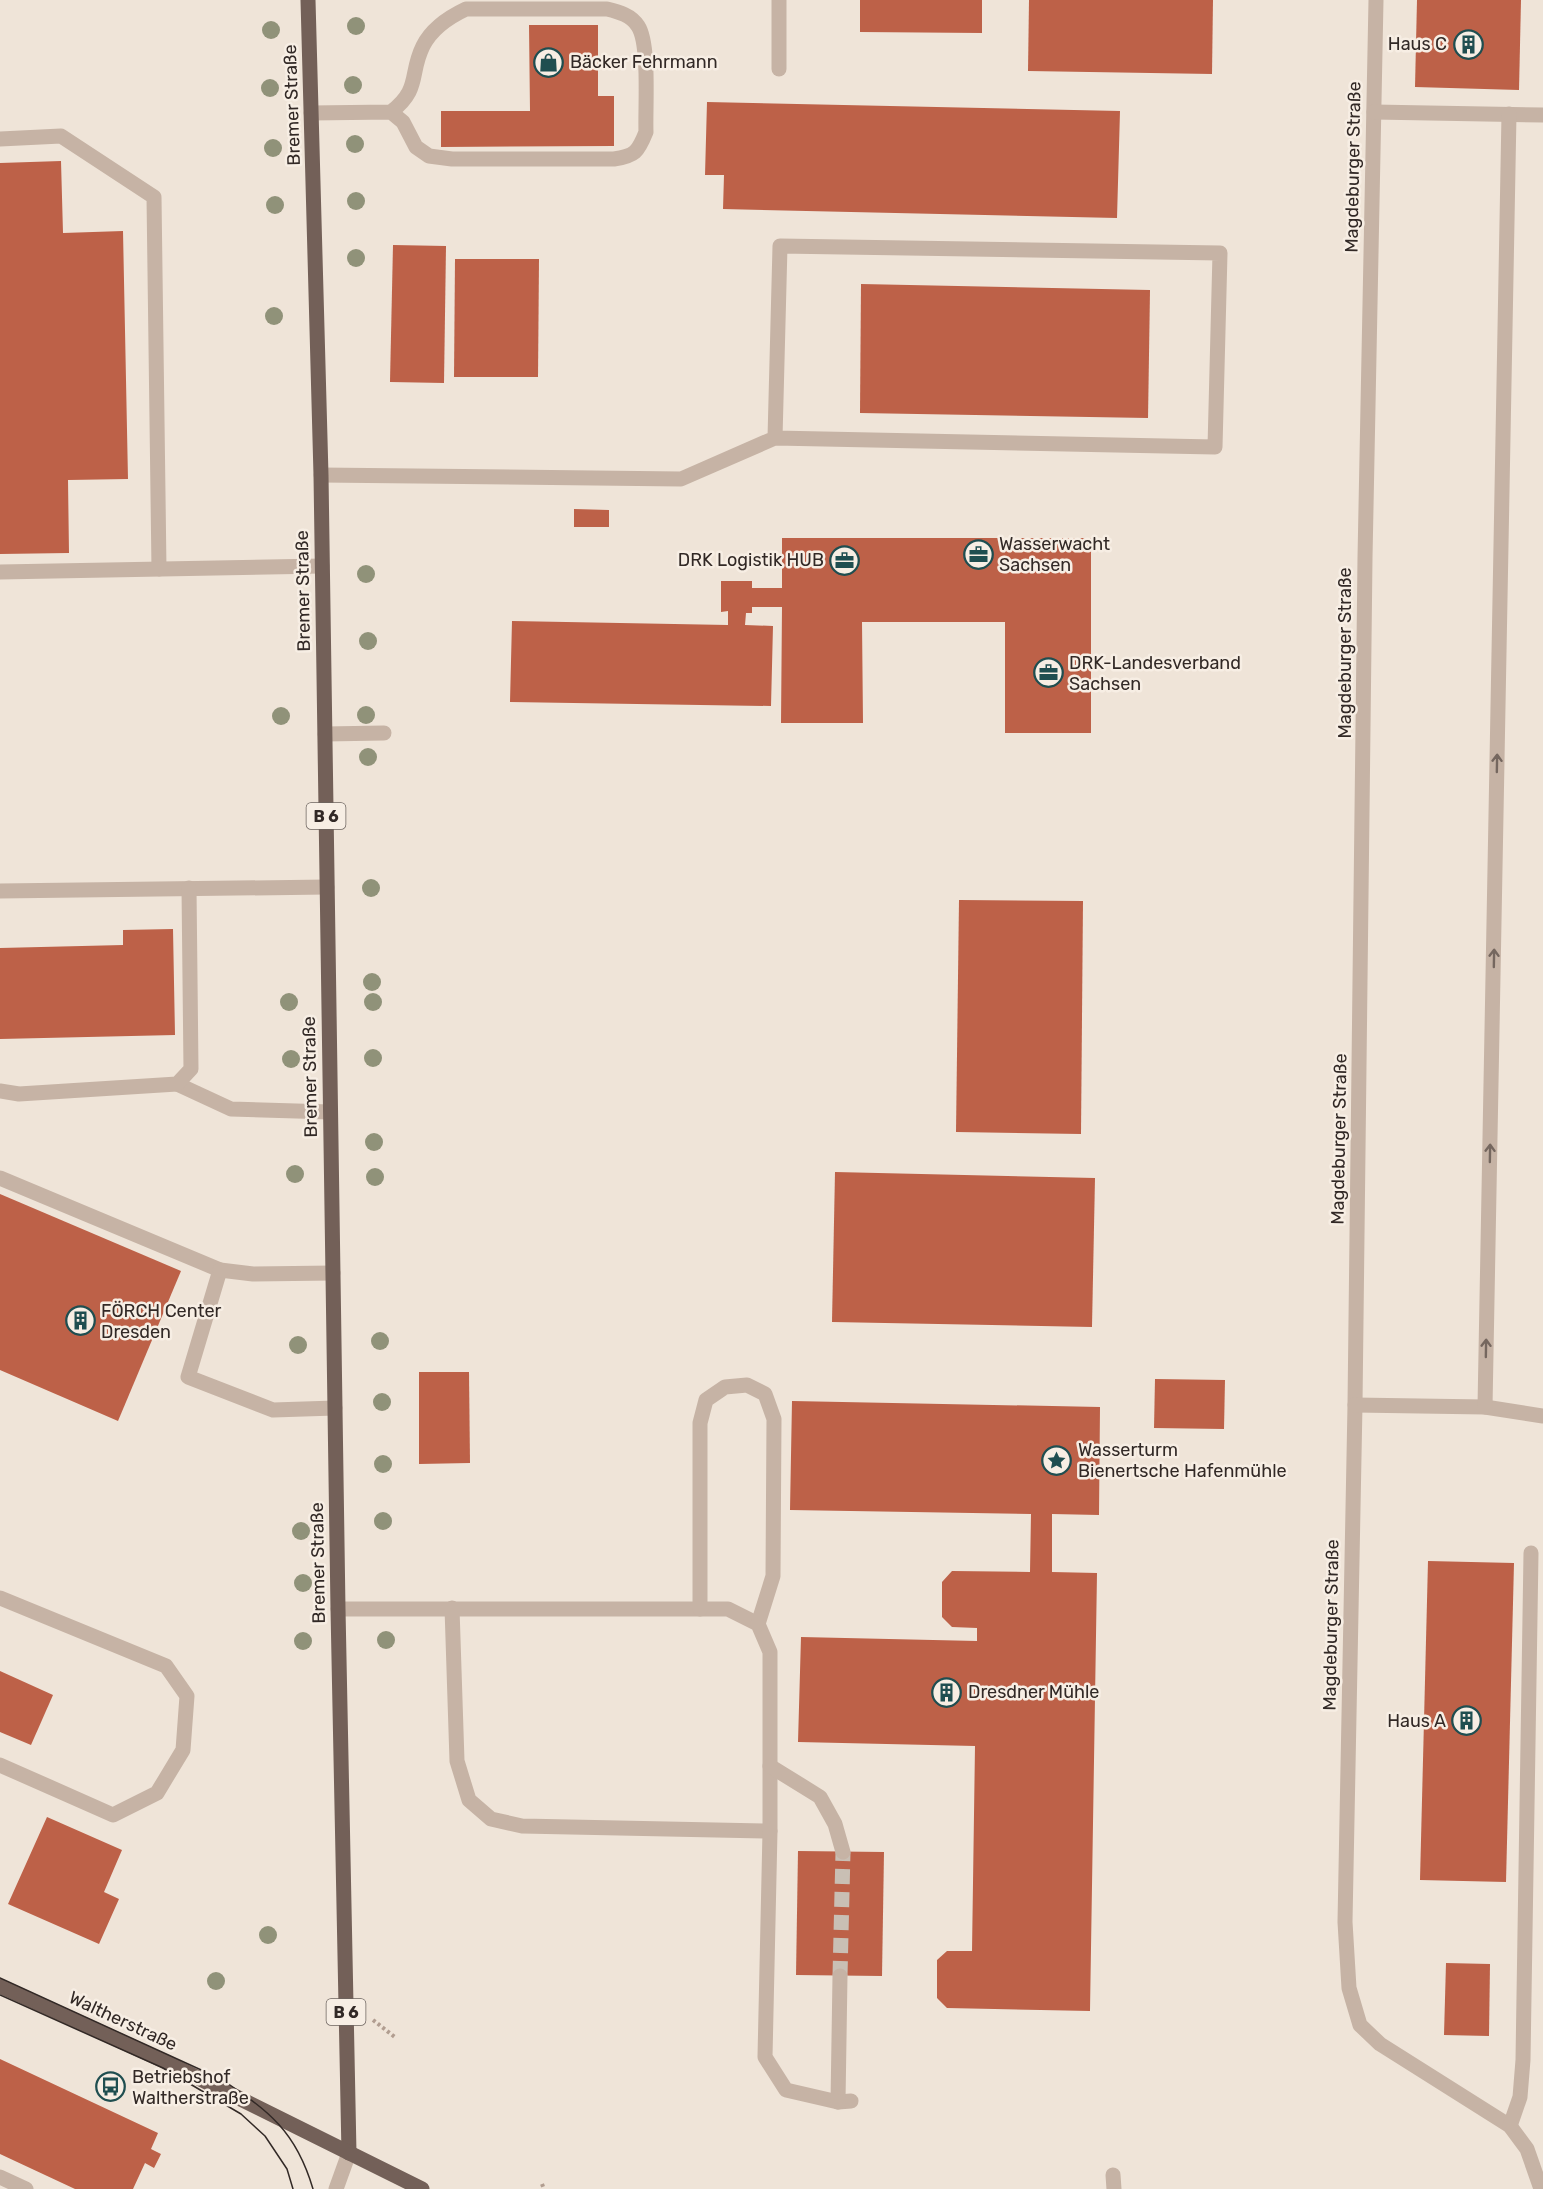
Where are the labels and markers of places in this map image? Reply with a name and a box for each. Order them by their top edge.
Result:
building icon: Haus C [1452,28,1484,60]
place label: Haus C [1388,33,1447,55]
shop icon: Bäcker Fehrmann [533,46,565,78]
place label: Bäcker Fehrmann [570,51,718,73]
place label: Wasserwacht Sachsen [999,533,1110,576]
office icon: Wasserwacht Sachsen [962,538,994,570]
office icon: DRK Logistik HUB [829,544,861,576]
place label: DRK Logistik HUB [678,549,824,571]
place label: DRK-Landesverband Sachsen [1069,652,1241,695]
office icon: DRK-Landesverband Sachsen [1032,657,1064,689]
place label: FÖRCH Center Dresden [101,1300,222,1343]
building icon: FÖRCH Center Dresden [64,1305,96,1337]
place label: Wasserturm Bienertsche Hafenmühle [1078,1439,1287,1482]
place icon: Wasserturm Bienertsche Hafenmühle [1041,1444,1073,1476]
building icon: Dresdner Mühle [931,1676,963,1708]
place label: Dresdner Mühle [968,1681,1099,1703]
building icon: Haus A [1451,1705,1483,1737]
place label: Haus A [1387,1710,1446,1732]
place label: Betriebshof Waltherstraße [132,2066,249,2109]
bus stop icon: Betriebshof Waltherstraße [95,2071,127,2103]

